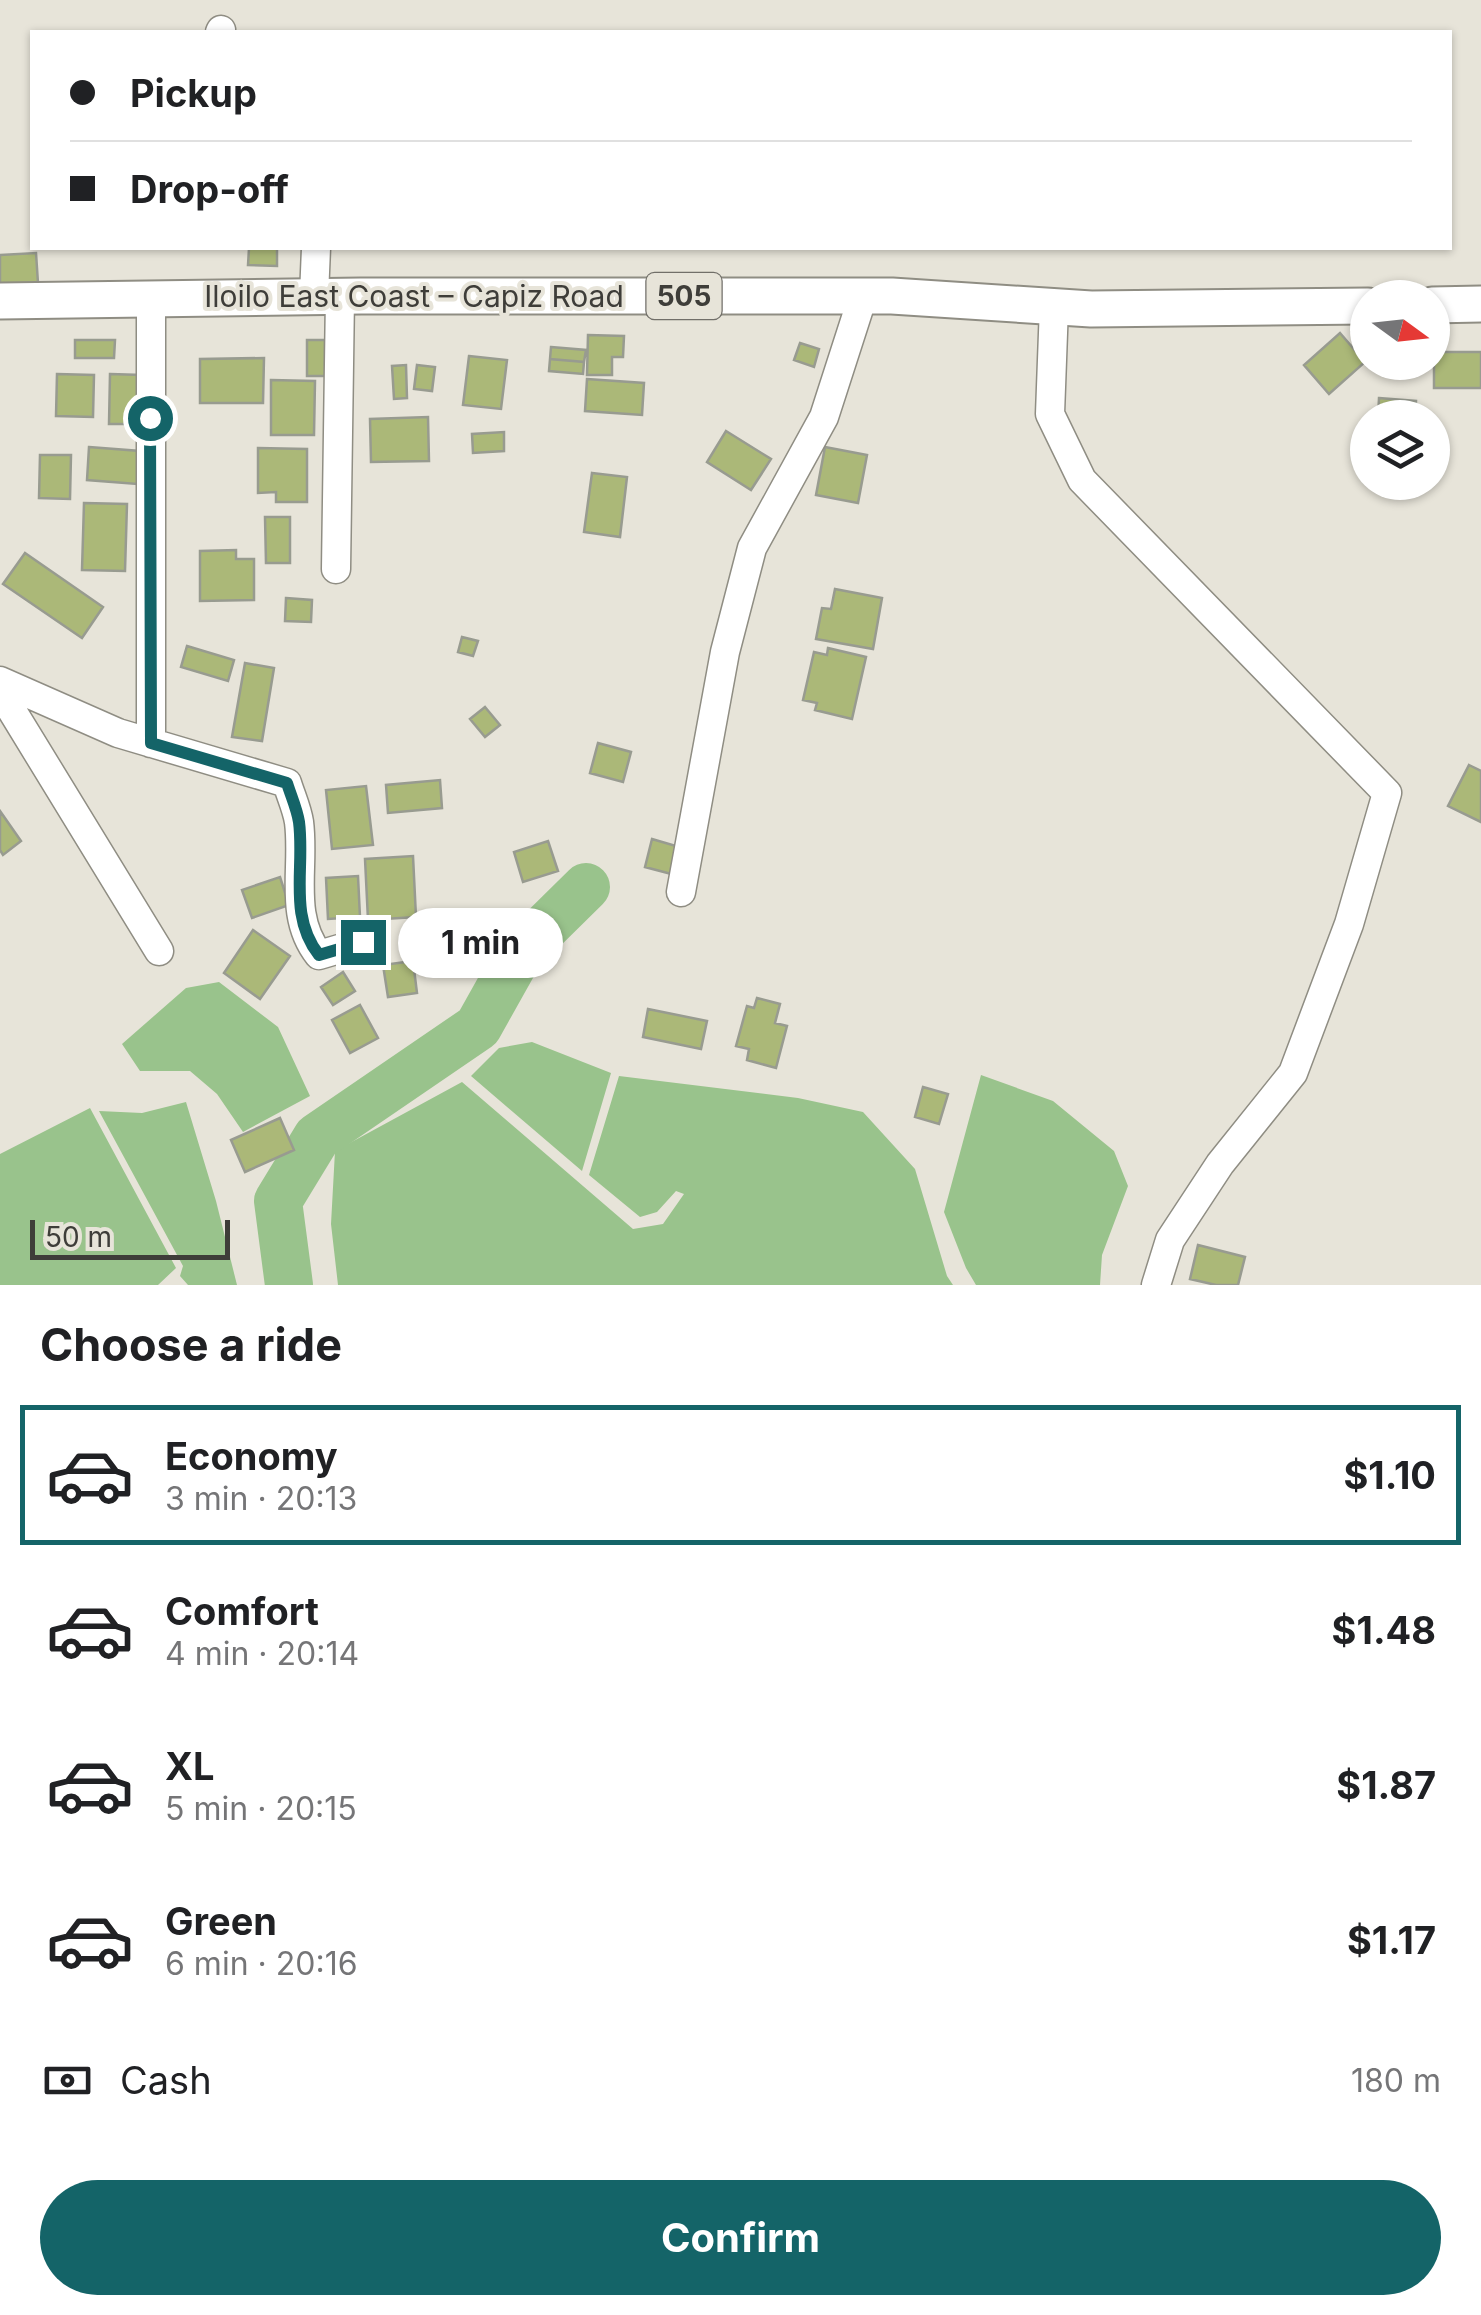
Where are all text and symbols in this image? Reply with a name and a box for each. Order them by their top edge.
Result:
text: Pickup [130,70,257,116]
text: Drop-off [130,166,289,212]
road number: 505 [646,273,722,319]
street label: Iloilo East Coast – Capiz Road [204,278,624,314]
north arrow [1350,280,1450,380]
map controls [1350,280,1450,500]
route start [128,396,173,441]
button: layers [1350,400,1450,500]
callout: 1 min [398,907,563,977]
route end [341,920,386,965]
text: 1 min [441,923,520,962]
scale bar [30,1215,230,1260]
text: 50 m [45,1220,112,1254]
text: Choose a ride [40,1317,342,1372]
icon: car [45,1430,135,1520]
text: Economy [165,1433,338,1479]
text: $1.10 [1343,1452,1436,1498]
text: 3 min · 20:13 [165,1479,357,1518]
icon: car [45,1585,135,1675]
text: Comfort [165,1588,319,1634]
text: $1.48 [1332,1607,1436,1653]
text: 4 min · 20:14 [165,1634,359,1673]
icon: car [45,1740,135,1830]
text: XL [165,1743,215,1789]
text: $1.87 [1336,1762,1436,1808]
text: 5 min · 20:15 [165,1789,357,1828]
icon: car [45,1895,135,1985]
text: Green [165,1898,277,1944]
text: $1.17 [1347,1917,1436,1963]
text: 6 min · 20:16 [165,1944,358,1983]
icon: cash [40,2053,95,2108]
text: Cash [120,2057,212,2103]
text: 180 m [1351,2061,1441,2100]
button: Confirm [40,2180,1441,2295]

